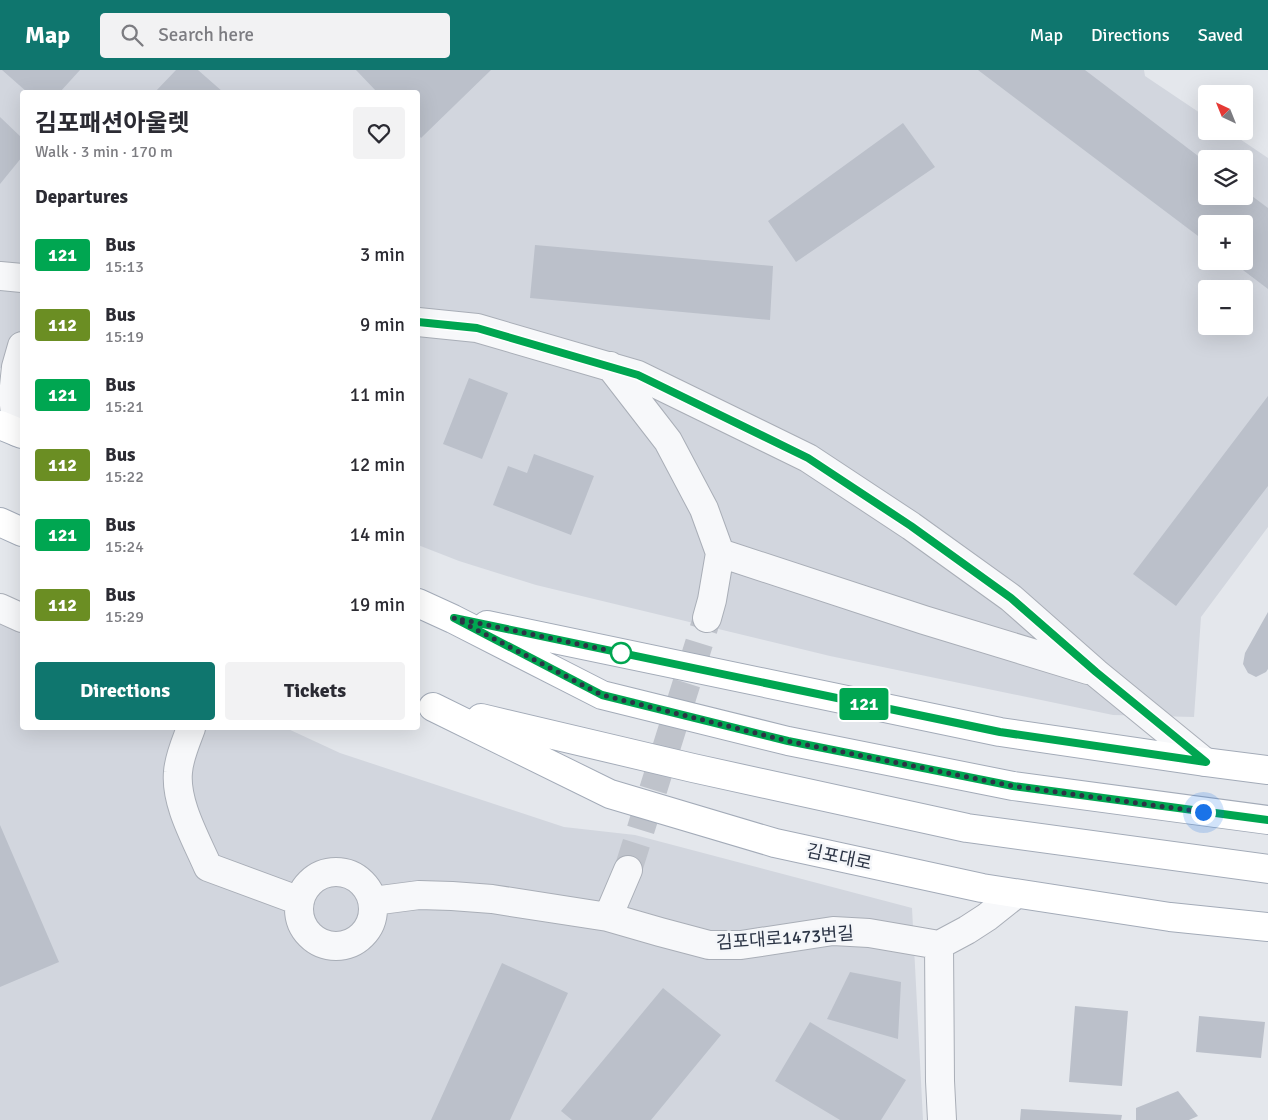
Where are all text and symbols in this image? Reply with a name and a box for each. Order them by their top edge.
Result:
search box [100,13,450,58]
text: Map [25,20,70,50]
icon: search [118,21,146,49]
text: Search here [158,23,254,47]
text: Map [1030,24,1063,46]
text: Directions [1091,24,1170,46]
text: Saved [1198,24,1243,46]
north arrow [1198,85,1252,140]
map controls [1198,85,1253,335]
button: heart [353,107,405,159]
text: 김포패션아울렛 [35,108,190,138]
text: Walk · 3 min · 170 m [35,142,173,162]
button: layers [1198,150,1253,205]
text: Departures [35,185,128,209]
button: + [1198,215,1253,270]
text: Bus [105,233,136,257]
text: 3 min [360,243,405,267]
text: 121 [48,244,77,266]
text: 15:13 [105,257,144,277]
button: − [1198,280,1253,335]
text: Bus [105,303,136,327]
text: 9 min [360,313,405,337]
text: 112 [48,314,77,336]
text: 15:19 [105,327,144,347]
text: Bus [105,373,136,397]
text: 11 min [350,383,405,407]
text: 121 [48,384,77,406]
text: 15:21 [105,397,144,417]
text: Bus [105,443,136,467]
text: 12 min [350,453,405,477]
text: 112 [48,454,77,476]
text: 15:22 [105,467,144,487]
text: Bus [105,513,136,537]
text: 14 min [350,523,405,547]
text: 121 [48,524,77,546]
text: 15:24 [105,537,144,557]
text: Bus [105,583,136,607]
text: 19 min [350,593,405,617]
text: 112 [48,594,77,616]
text: 15:29 [105,607,144,627]
unlabelled marker [610,642,632,664]
button: Directions [35,662,215,720]
button: Tickets [225,662,405,720]
line badge: 121 [835,688,893,720]
text: 121 [849,693,879,715]
your location [1191,800,1216,825]
street label: 김포대로 [804,839,874,875]
street label: 김포대로1473번길 [715,922,855,954]

